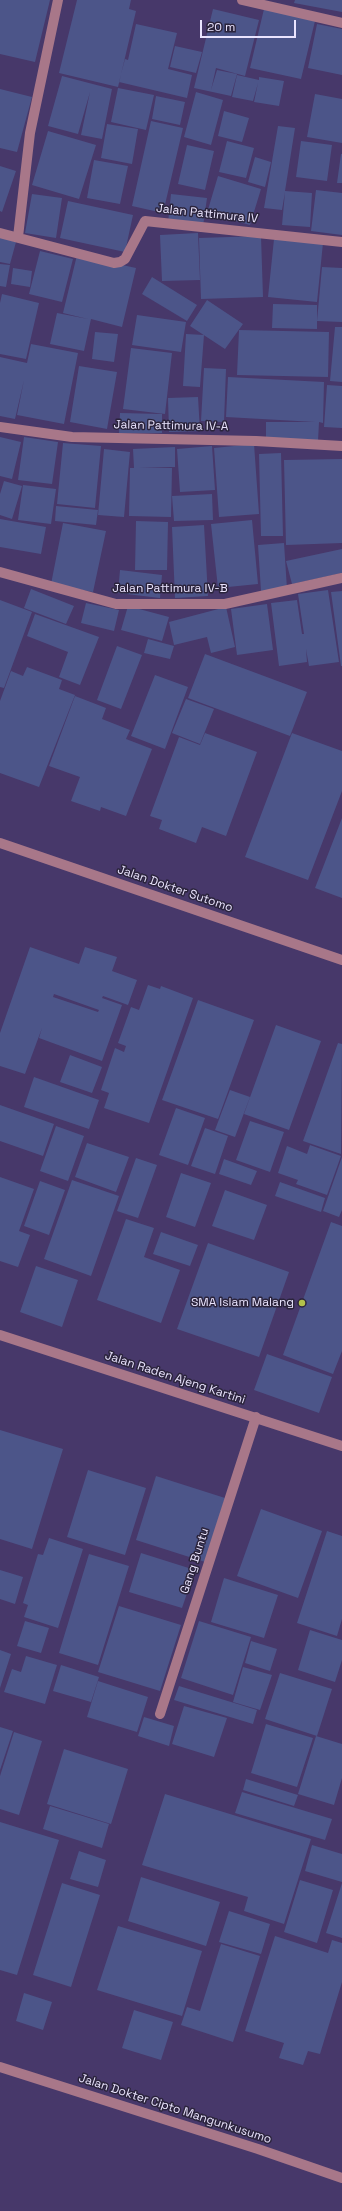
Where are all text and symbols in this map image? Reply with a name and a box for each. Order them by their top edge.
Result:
scale bar [202,12,298,38]
text: 20 m [207,19,235,35]
street label: Jalan Pattimura IV [155,201,259,227]
street label: Jalan Pattimura IV-A [114,418,228,434]
street label: Jalan Pattimura IV-B [112,582,228,596]
street label: Jalan Dokter Sutomo [115,862,235,916]
place label: SMA Islam Malang [191,1296,294,1310]
marker: SMA Islam Malang [297,1298,307,1308]
street label: Jalan Raden Ajeng Kartini [103,1348,247,1408]
street label: Gang Buntu [178,1526,212,1596]
street label: Jalan Dokter Cipto Mangunkusumo [77,2071,273,2147]

